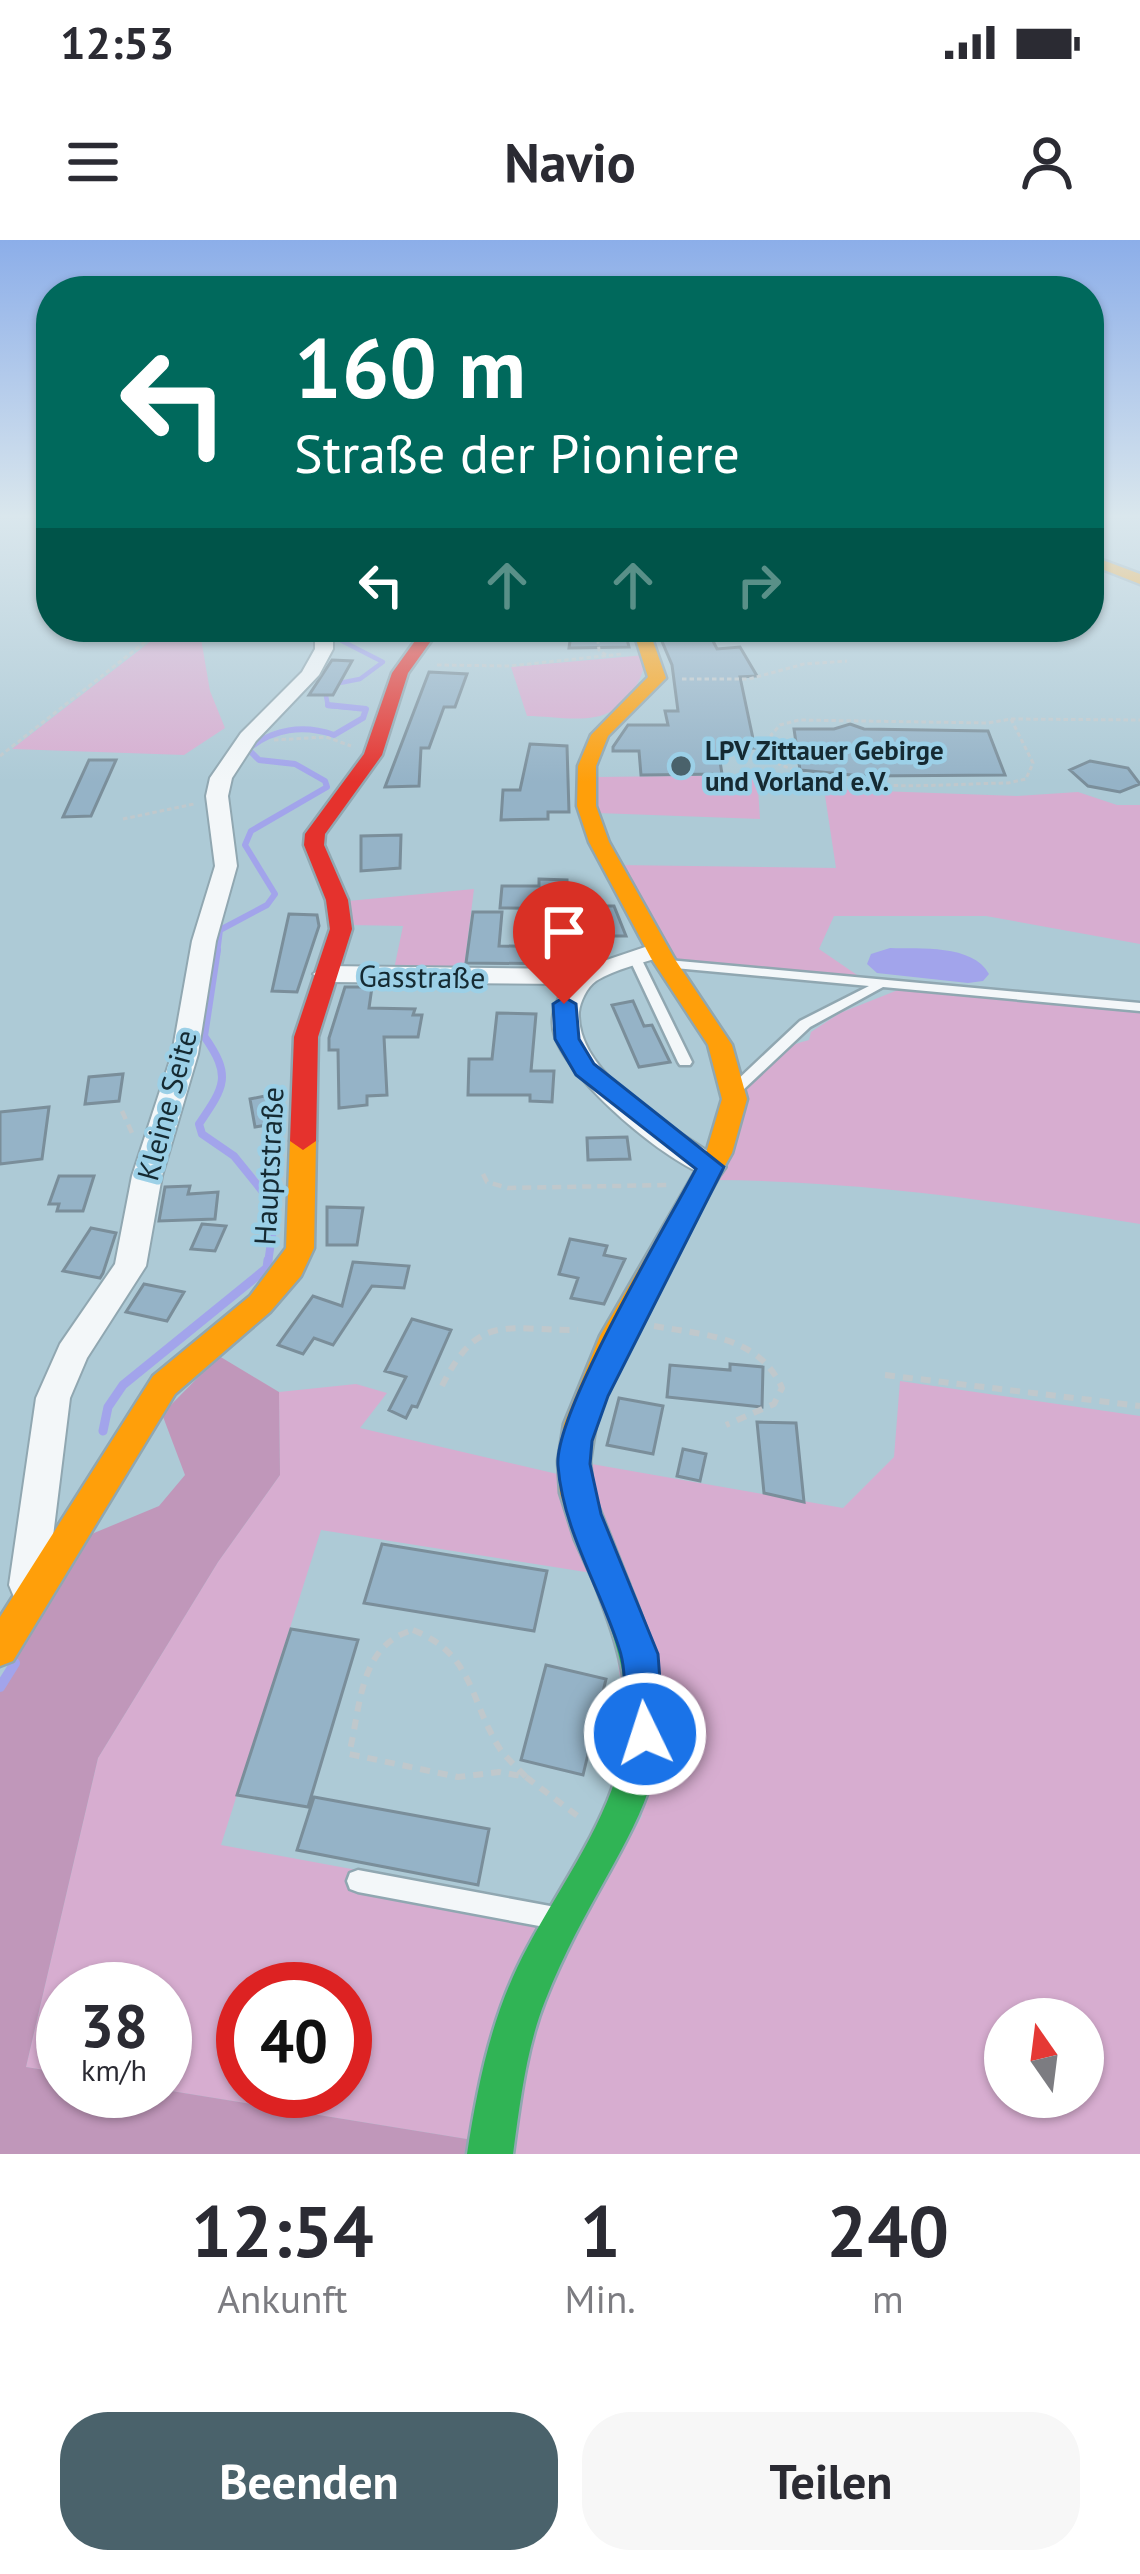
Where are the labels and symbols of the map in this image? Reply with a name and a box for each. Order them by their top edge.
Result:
place label: LPV Zittauer Gebirge und Vorland e.V. [705,733,944,798]
marker: LPV Zittauer Gebirge und Vorland e.V. [668,753,694,779]
pin [513,881,615,1004]
street label: Gasstraße [358,955,486,997]
street label: Kleine Seite [127,1025,205,1185]
street label: Hauptstraße [244,1086,292,1246]
position arrow [582,1671,708,1797]
speed limit sign: 40 [216,1962,372,2118]
north arrow [984,1998,1104,2118]

